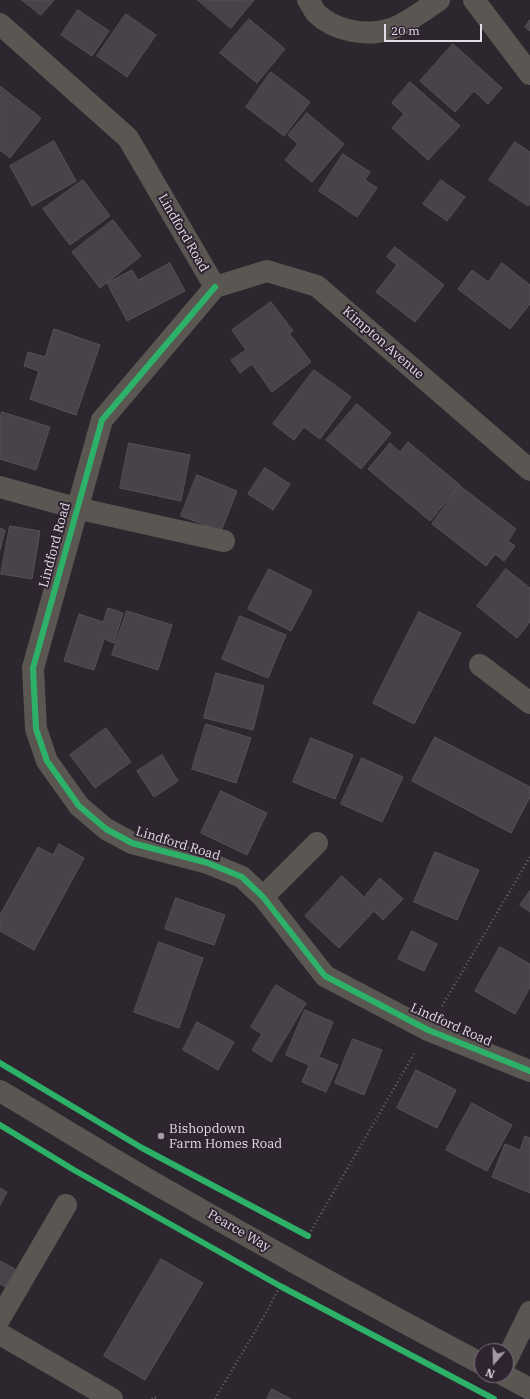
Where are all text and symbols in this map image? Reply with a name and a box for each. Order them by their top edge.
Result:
scale bar [386,16,484,42]
text: 20 m [391,23,420,38]
street label: Lindford Road [154,191,212,275]
street label: Kimpton Avenue [339,303,427,383]
street label: Lindford Road [36,501,74,589]
street label: Lindford Road [134,824,222,864]
street label: Lindford Road [408,1000,494,1050]
place label: Bishopdown Farm Homes Road [169,1121,282,1152]
marker: Bishopdown Farm Homes Road [156,1131,166,1141]
street label: Pearce Way [205,1207,273,1255]
north arrow [474,1343,514,1383]
text: N [484,1365,497,1381]

